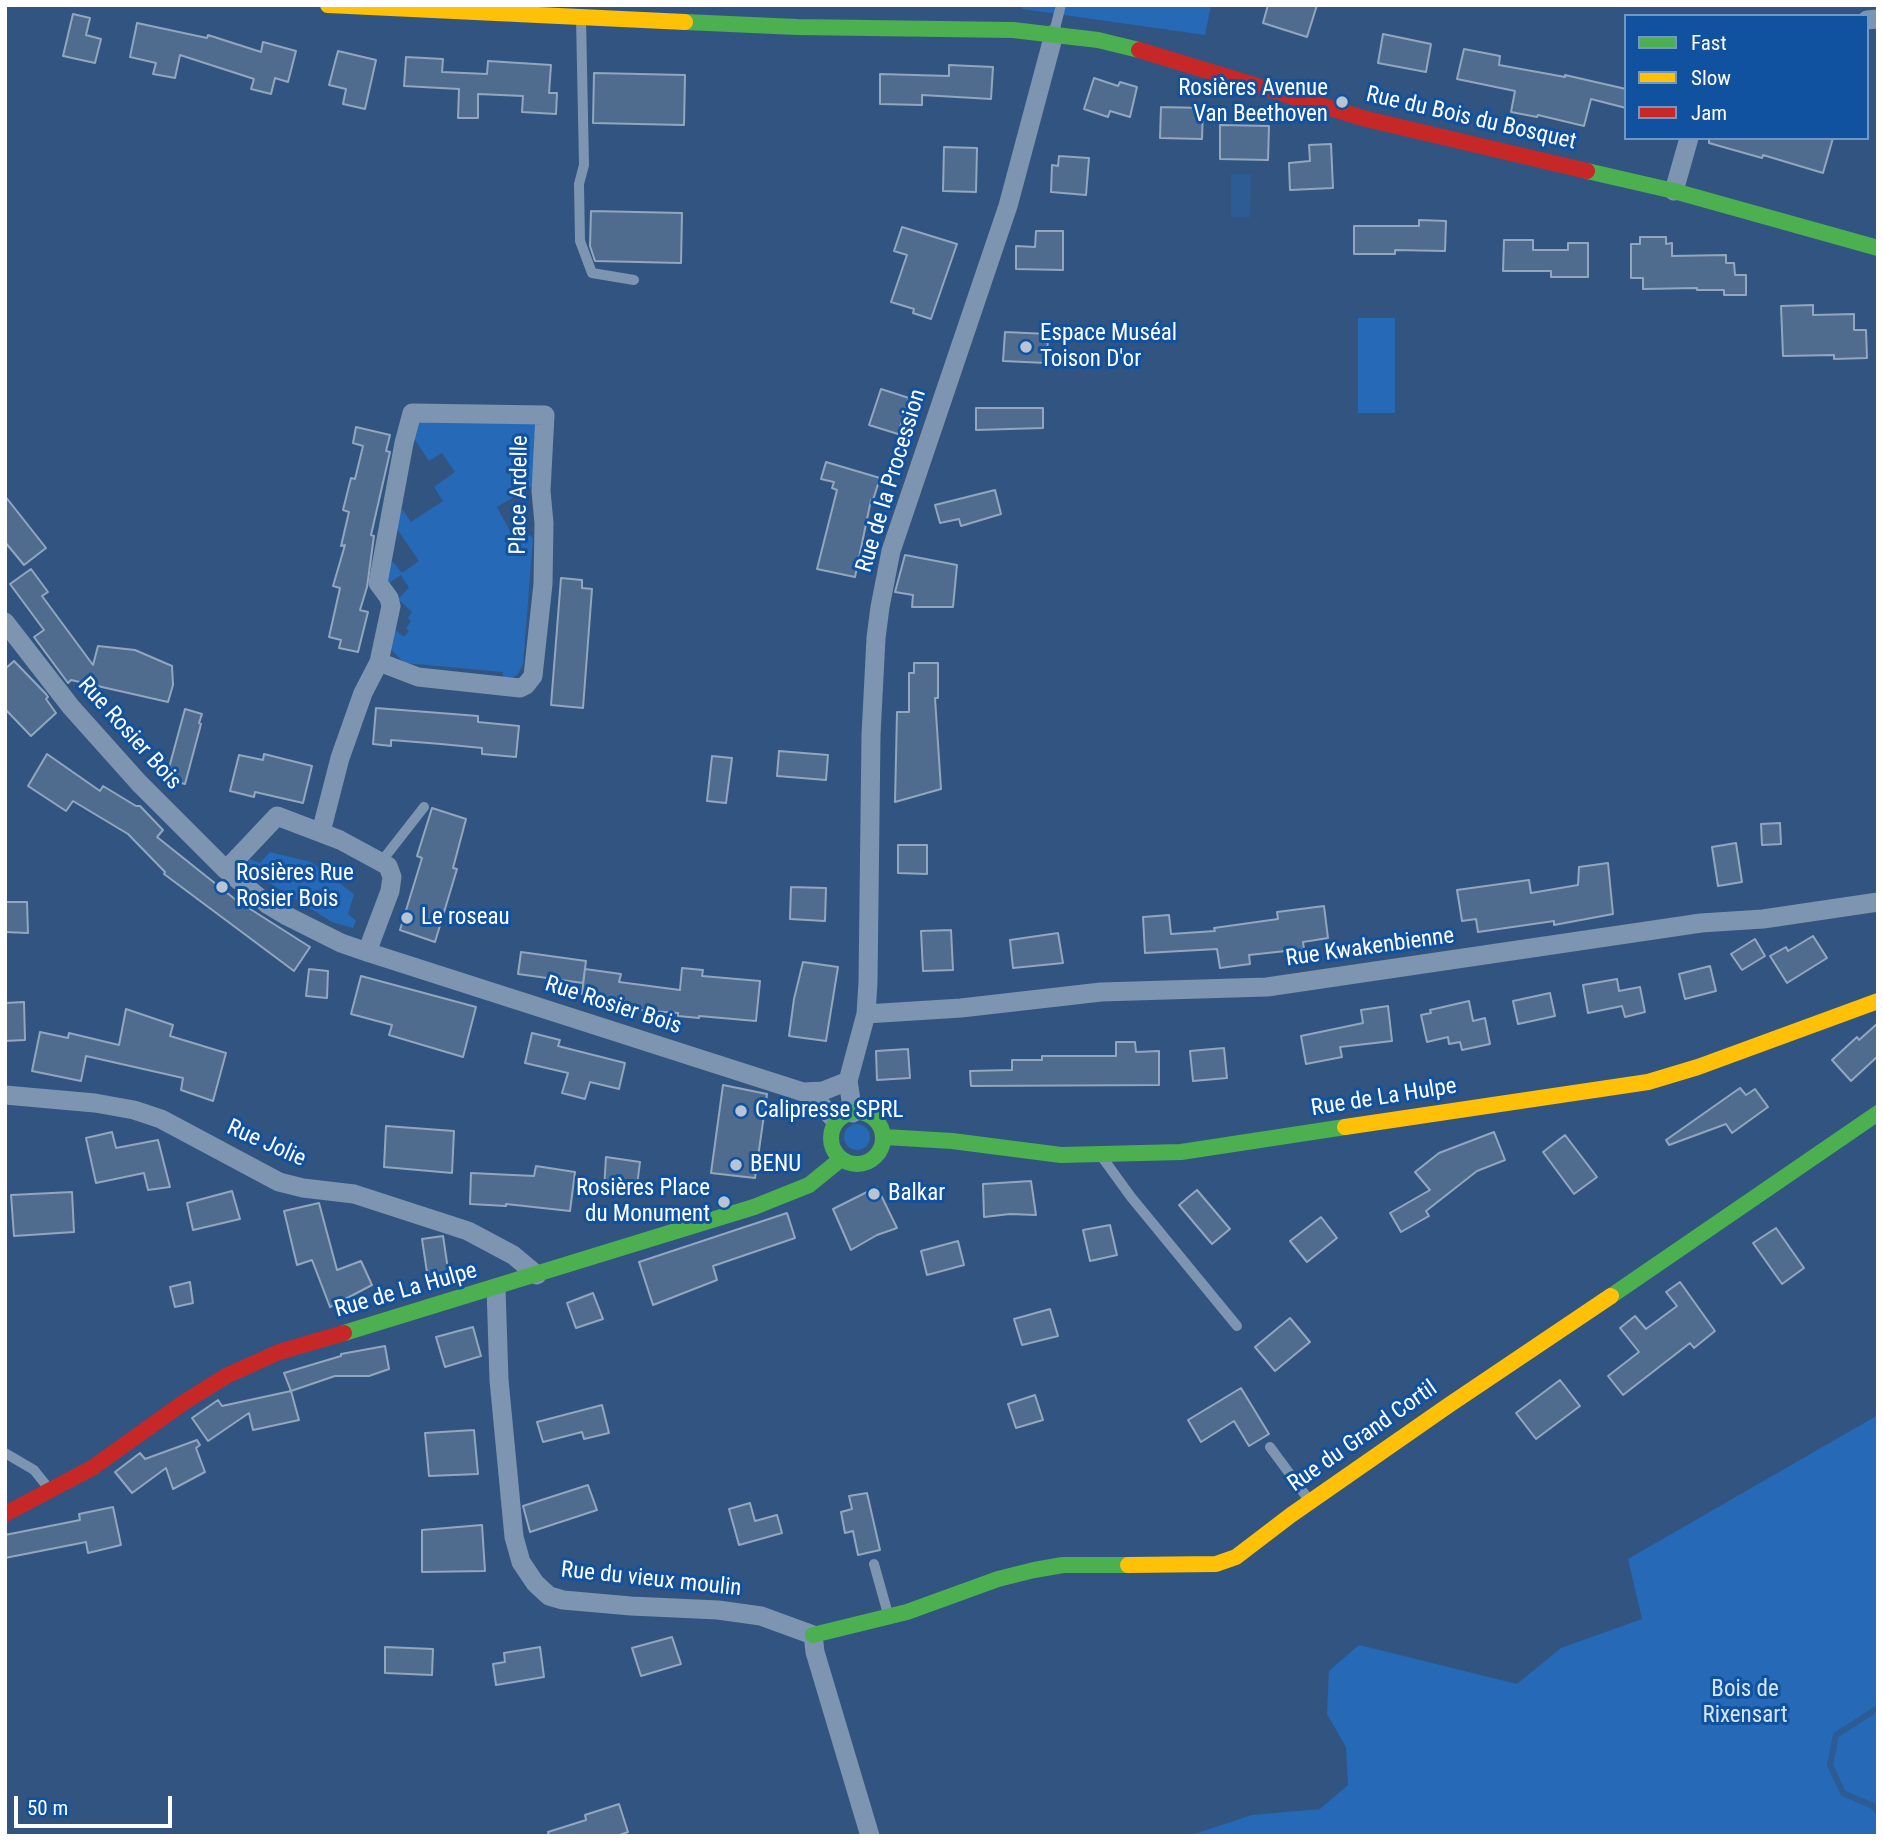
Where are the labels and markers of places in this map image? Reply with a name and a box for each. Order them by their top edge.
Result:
place label: Rosières Avenue Van Beethoven [1178,75,1328,129]
marker: Rosières Avenue Van Beethoven [1334,94,1350,110]
place label: Espace Muséal Toison D'or [1040,320,1177,374]
marker: Espace Muséal Toison D'or [1018,339,1034,355]
place label: Rosières Rue Rosier Bois [236,860,354,914]
marker: Rosières Rue Rosier Bois [214,879,230,895]
place label: Le roseau [421,904,510,932]
marker: Le roseau [399,910,415,926]
place label: Calipresse SPRL [755,1097,903,1125]
marker: Calipresse SPRL [733,1103,749,1119]
place label: BENU [750,1151,801,1179]
marker: BENU [728,1157,744,1173]
place label: Rosières Place du Monument [576,1175,710,1229]
place label: Balkar [888,1180,945,1208]
marker: Balkar [866,1186,882,1202]
marker: Rosières Place du Monument [716,1194,732,1210]

